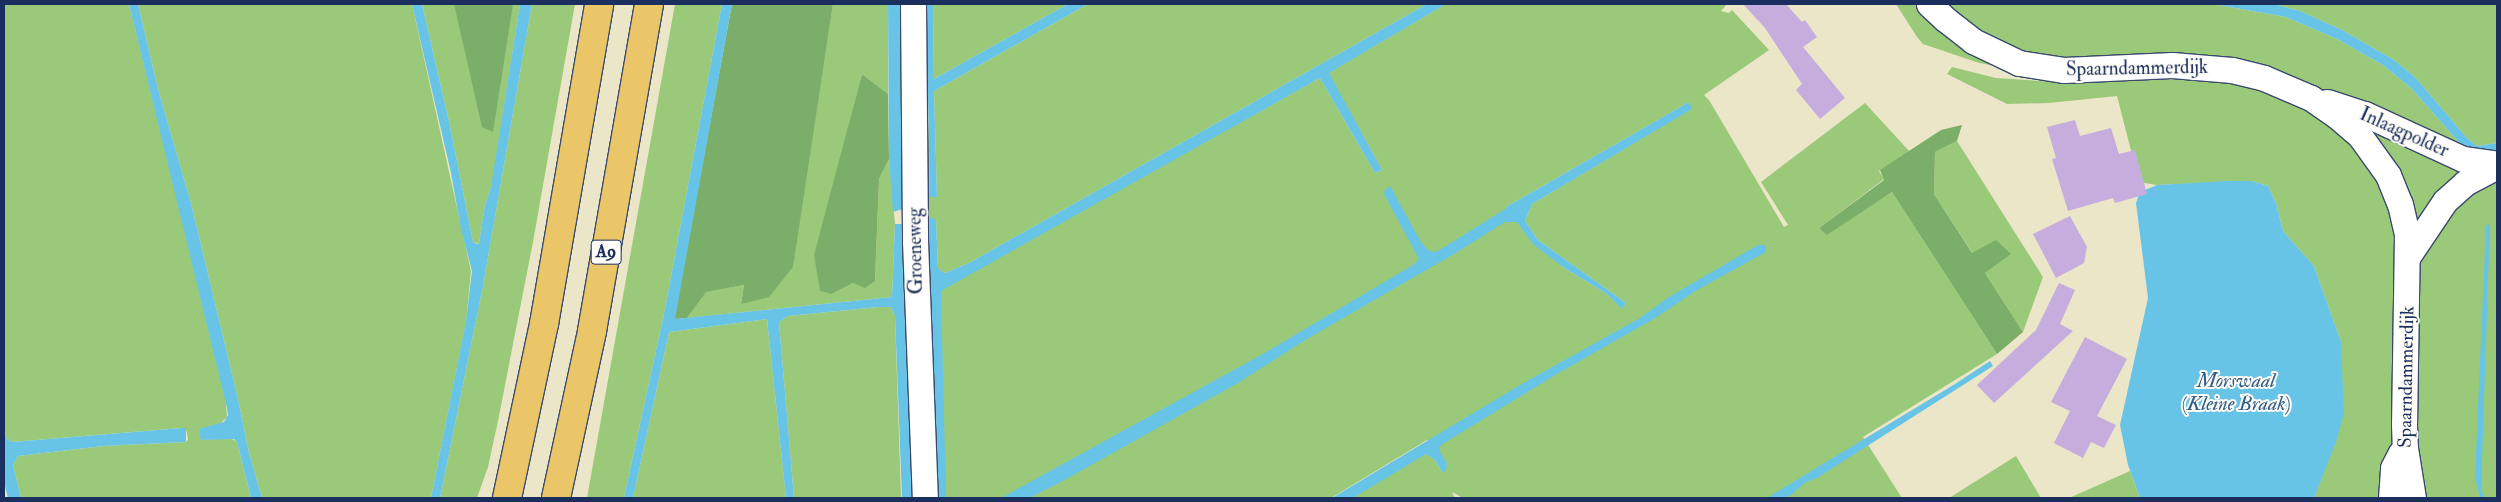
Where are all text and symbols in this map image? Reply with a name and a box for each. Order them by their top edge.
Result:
street label: Spaarndammerdijk [2066,56,2208,82]
street label: Inlaagpolder [2356,103,2452,163]
street label: Groeneweg [904,207,928,295]
road number: A9 [590,236,622,268]
street label: Spaarndammerdijk [2394,306,2420,448]
water label: Morswaal (Kleine Braak) [2182,369,2290,416]

